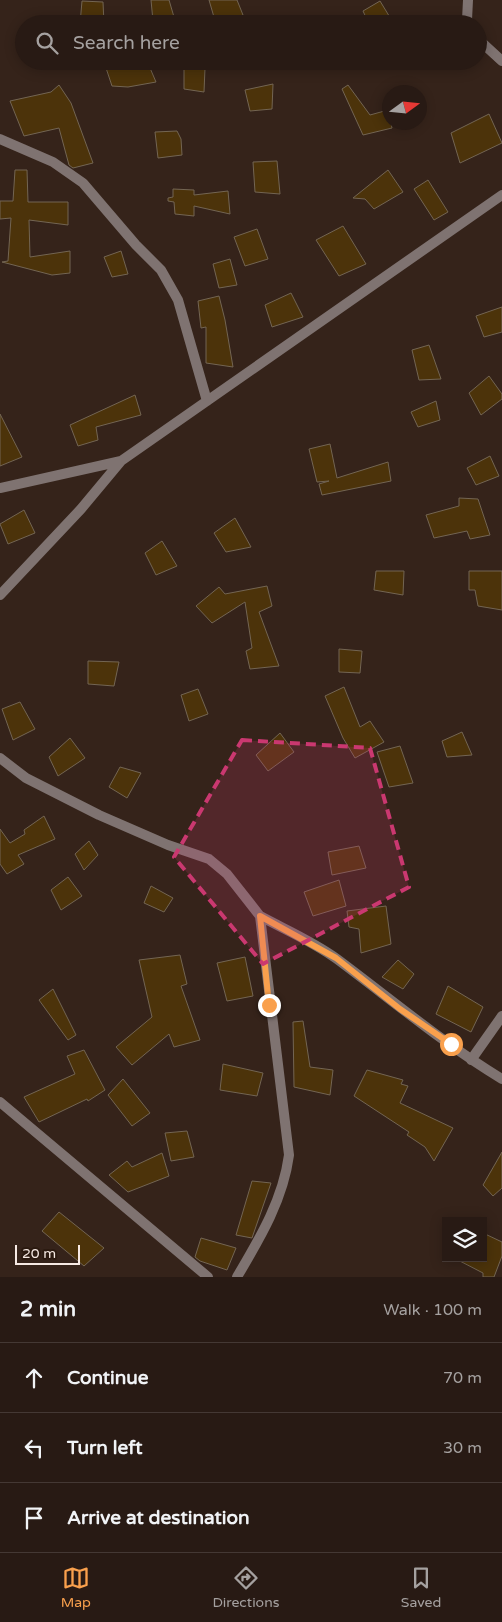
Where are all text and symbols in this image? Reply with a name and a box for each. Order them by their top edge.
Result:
search box [15,15,487,70]
icon: search [33,29,61,57]
text: Search here [73,32,180,54]
north arrow [382,85,427,130]
route end [258,994,281,1017]
route start [440,1033,463,1056]
map controls [442,1217,487,1262]
button: layers [442,1217,487,1262]
scale bar [15,1242,80,1265]
text: 20 m [22,1245,56,1262]
text: 2 min [20,1297,76,1322]
text: Walk · 100 m [383,1300,482,1320]
icon: ahead [20,1364,48,1392]
text: Continue [67,1367,149,1389]
text: 70 m [443,1368,482,1388]
icon: left [20,1434,48,1462]
text: Turn left [67,1437,143,1459]
text: 30 m [443,1438,482,1458]
icon: arrive [20,1504,48,1532]
text: Arrive at destination [67,1507,250,1529]
tab: Map [61,1564,91,1611]
tab: Directions [212,1564,279,1611]
tab: Saved [401,1564,441,1611]

